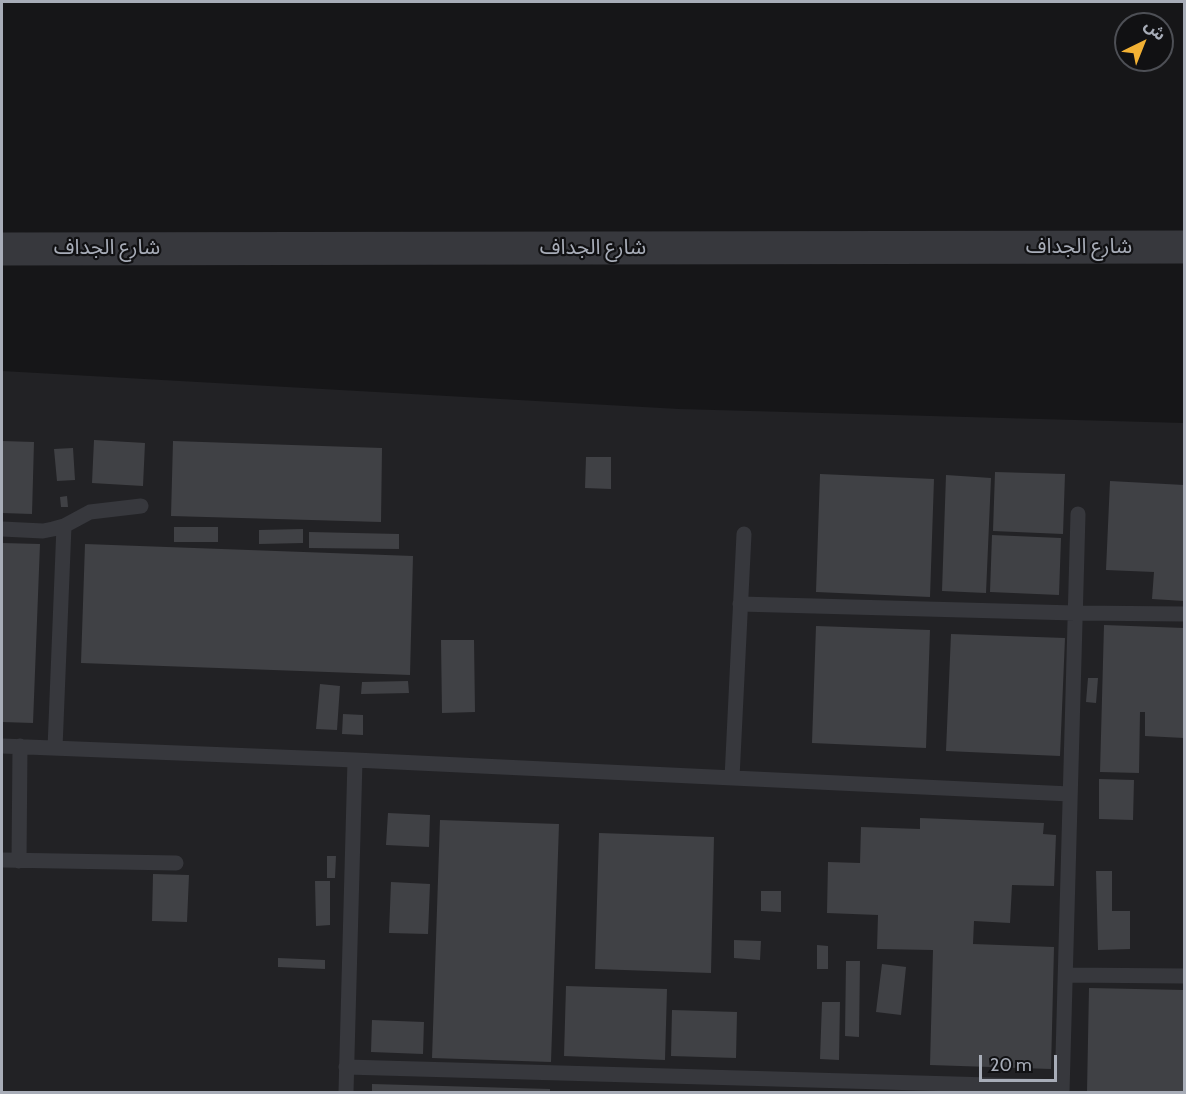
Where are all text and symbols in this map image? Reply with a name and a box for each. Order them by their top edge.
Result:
north arrow [1114,12,1174,72]
text: ش [1141,16,1170,44]
street label: شارع الجداف [1026,234,1132,260]
street label: شارع الجداف [54,235,160,261]
street label: شارع الجداف [540,235,646,261]
scale bar [982,1043,1060,1081]
text: 20 m [990,1054,1032,1076]

